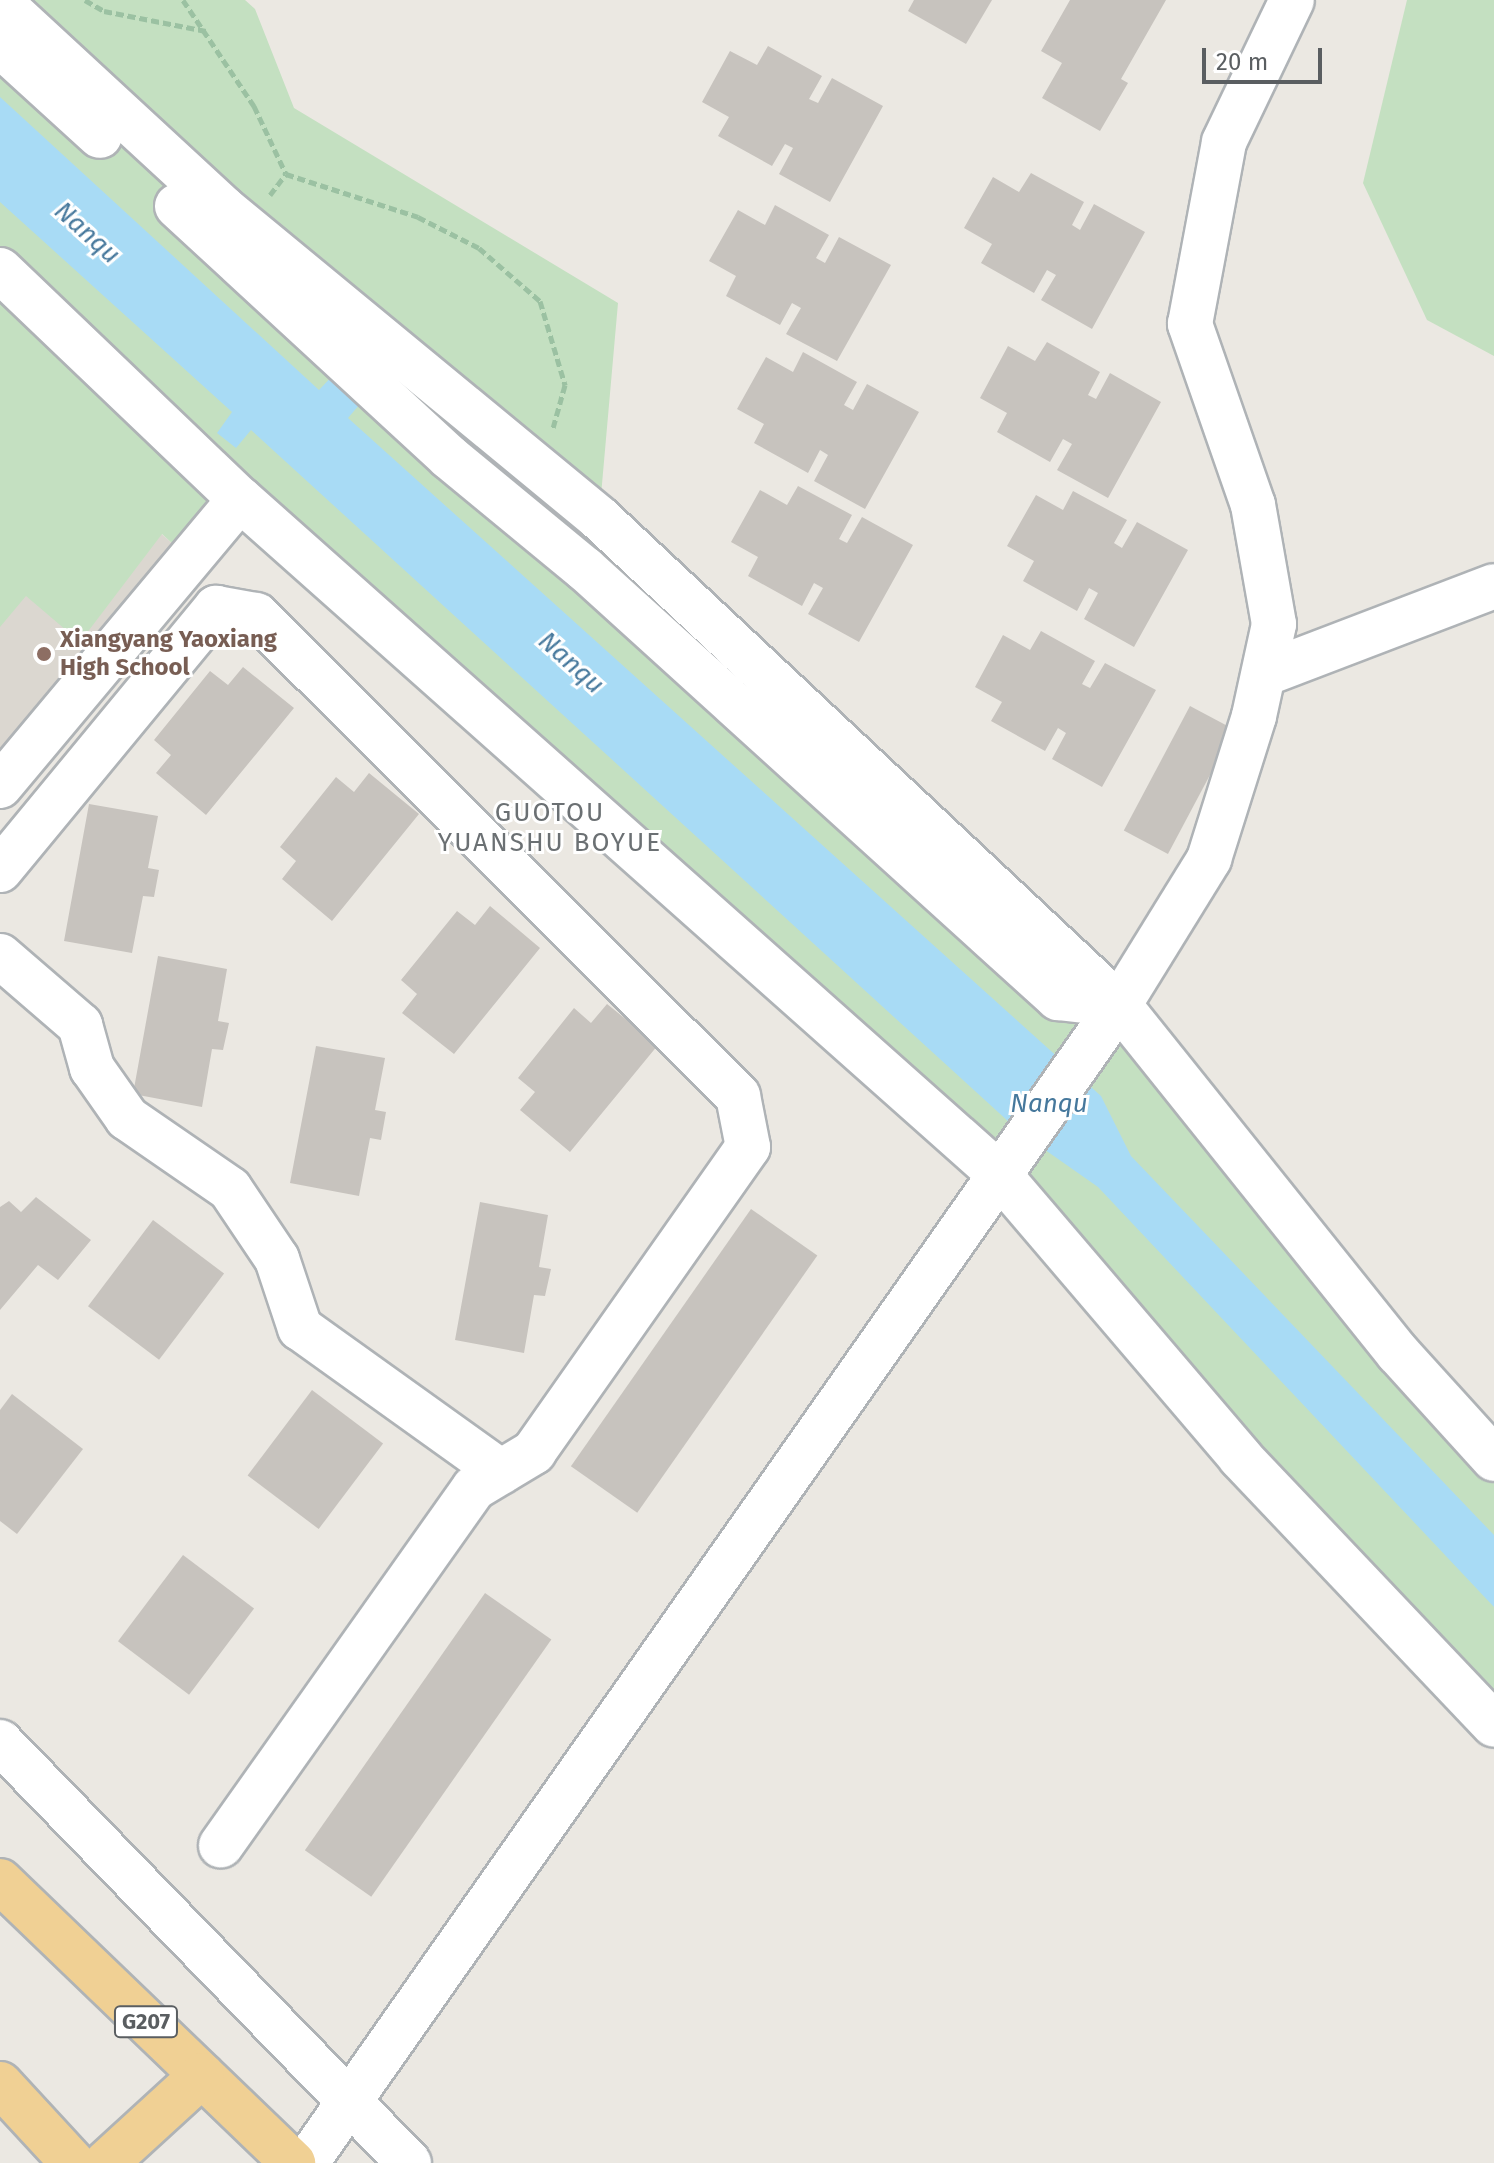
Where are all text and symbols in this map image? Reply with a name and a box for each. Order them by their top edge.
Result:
scale bar [1206,32,1326,82]
text: 20 m [1216,48,1268,76]
water label: Nanqu [48,196,126,270]
place label: Xiangyang Yaoxiang High School [60,626,277,682]
water label: Nanqu [532,626,610,700]
marker: Xiangyang Yaoxiang High School [35,645,53,663]
district label: GUOTOU YUANSHU BOYUE [438,797,662,858]
water label: Nanqu [1010,1088,1088,1120]
road number: G207 [112,2004,180,2040]

